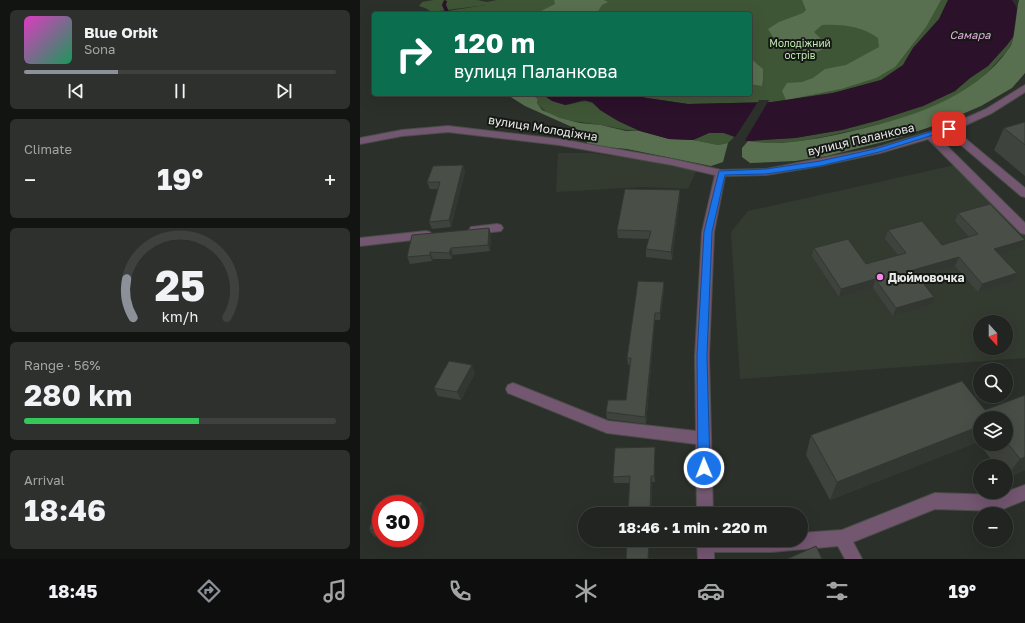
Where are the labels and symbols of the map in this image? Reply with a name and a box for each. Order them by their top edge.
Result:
water label: Самара [950,28,991,42]
park label: Молодіжний острів [769,37,831,61]
street label: вулиця Молодіжна [487,112,599,144]
pin [932,112,966,146]
street label: вулиця Паланкова [806,119,916,159]
place label: Дюймовочка [888,270,964,285]
marker: Дюймовочка [875,272,885,282]
north arrow [973,315,1013,355]
position arrow [683,447,725,489]
speed limit sign: 30 [372,495,424,547]

